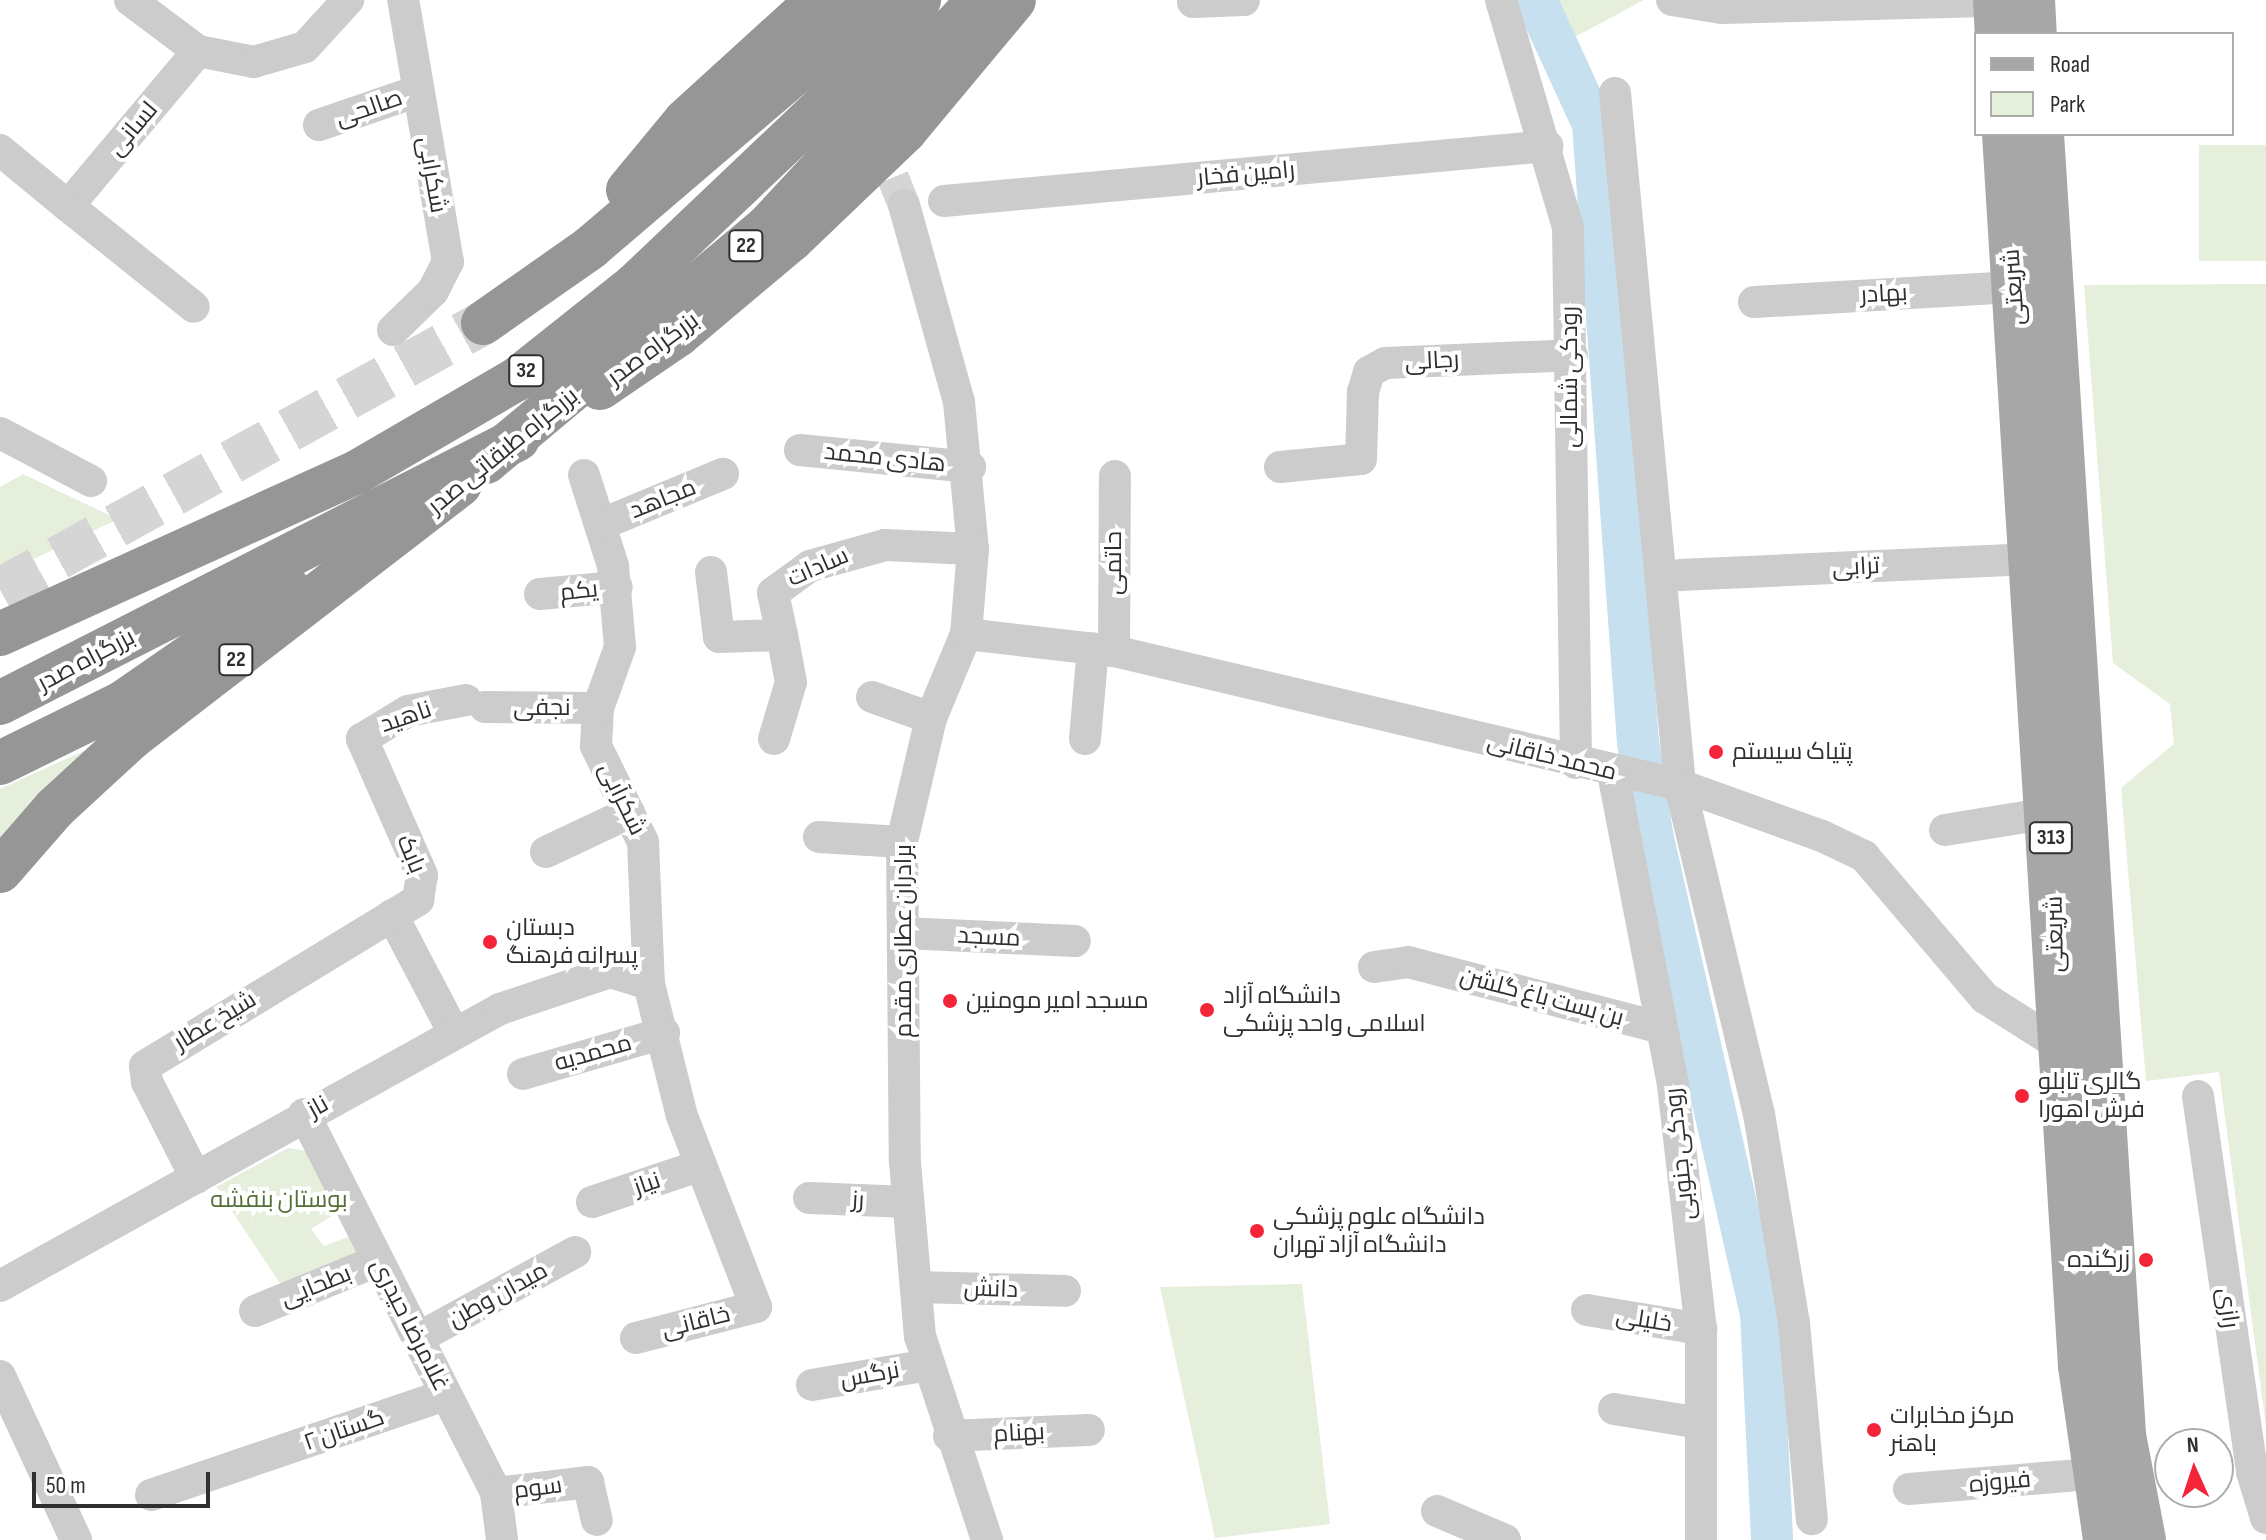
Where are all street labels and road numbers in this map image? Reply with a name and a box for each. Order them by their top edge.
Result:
street label: صالحی [332,83,406,133]
street label: لسانی [102,96,164,162]
street label: شکرابی [411,135,453,215]
street label: رامین فخار [1196,155,1296,193]
road number: 22 [728,228,764,264]
street label: شریعتی [1997,248,2031,326]
street label: بهادر [1860,278,1908,310]
street label: بزرگراه صدر [601,306,705,392]
street label: رودکی شمالی [1556,306,1584,448]
street label: رجالی [1404,345,1460,377]
road number: 32 [508,353,544,389]
street label: بزرگراه طبقاتی صدر [422,382,584,520]
street label: هادی محمد [823,437,947,479]
street label: مجاهد [626,473,700,525]
street label: حاتمی [1100,531,1128,595]
street label: سادات [783,541,853,593]
street label: ترابی [1831,551,1881,583]
street label: یکم [559,575,599,607]
street label: بزرگراه صدر [32,622,140,698]
road number: 22 [218,642,254,678]
street label: نجفی [513,694,571,722]
street label: ناهید [376,695,436,739]
street label: محمد خاقانی [1484,727,1620,787]
street label: شکرآبی [592,758,652,840]
road number: 313 [2027,820,2075,856]
street label: بابک [390,830,432,878]
street label: برادران عطاری مقدم [890,844,918,1038]
street label: شریعتی [2040,895,2070,973]
street label: مسجد [957,921,1021,953]
street label: بن بست باغ گلشن [1457,961,1627,1033]
street label: شیخ عطار [168,985,262,1057]
street label: محمدیه [551,1028,635,1078]
street label: رودکی جنوبی [1659,1086,1701,1222]
street label: ناز [302,1090,334,1124]
street label: نیاز [630,1166,664,1202]
street label: رز [851,1185,865,1215]
street label: غلامرضا حیدری [364,1254,456,1396]
street label: میدان وطن [443,1256,553,1334]
street label: بطحایی [277,1259,355,1313]
street label: دانش [963,1274,1019,1304]
street label: رازی [2211,1286,2245,1330]
street label: خاقانی [659,1300,733,1344]
street label: خلیلی [1614,1301,1674,1339]
street label: نرگس [838,1356,902,1394]
street label: گستان ۲ [300,1403,388,1457]
street label: بهنام [993,1417,1045,1449]
street label: فیروزه [1968,1465,2032,1499]
street label: سوم [512,1471,564,1505]

